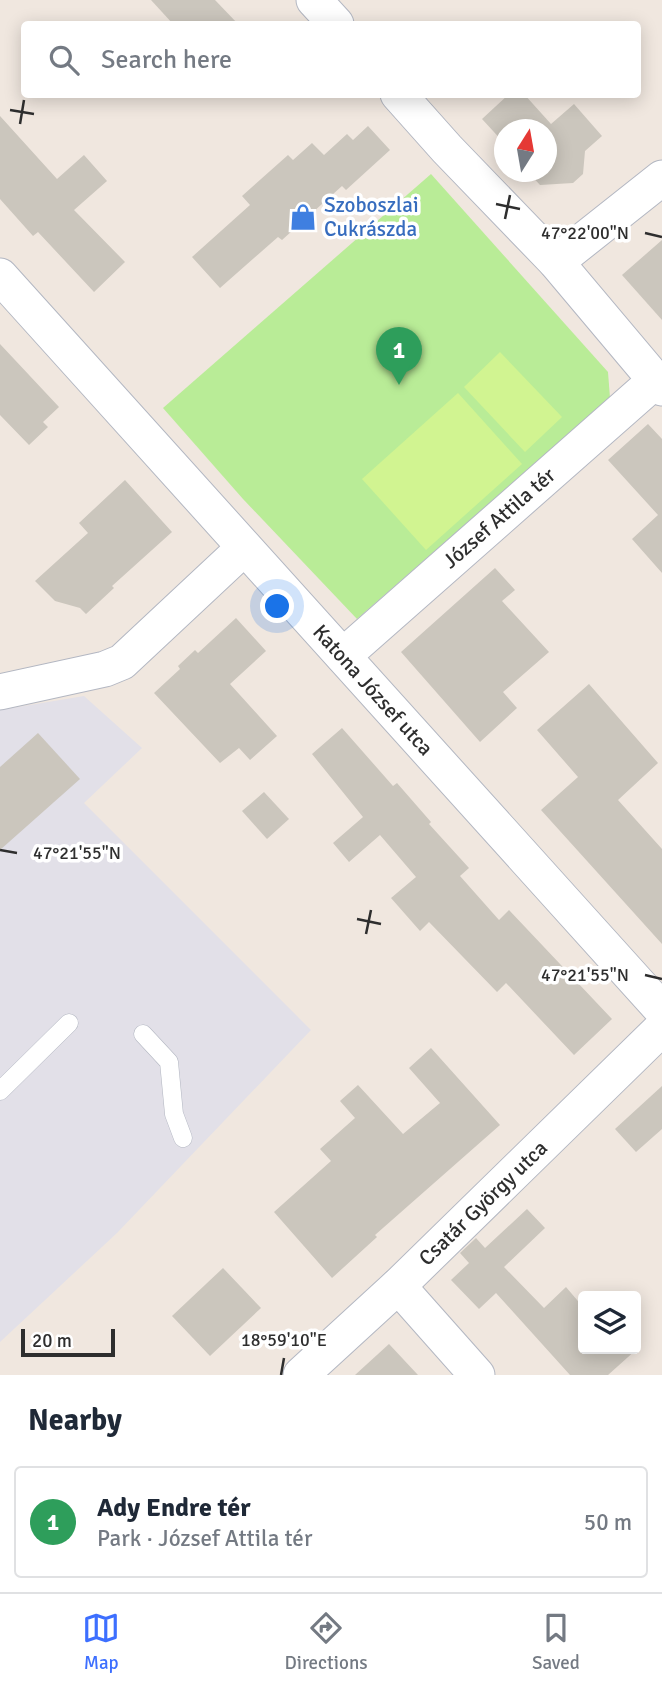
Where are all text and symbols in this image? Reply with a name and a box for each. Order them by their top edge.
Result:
search box [21,21,641,98]
icon: search [45,41,83,79]
text: Search here [101,44,232,76]
north arrow [494,119,557,182]
place label: Szoboszlai Cukrászda [324,192,419,242]
shop icon: Szoboszlai Cukrászda [288,202,318,232]
text: 47°22'00"N [541,222,629,244]
pin: 1 [376,327,422,385]
street label: József Attila tér [437,462,561,574]
your location [260,589,294,623]
street label: Katona József utca [307,619,439,761]
text: 47°21'55"N [33,842,121,864]
text: 47°21'55"N [541,964,629,986]
street label: Csatár György utca [413,1135,553,1271]
map controls [578,1291,641,1354]
button: layers [578,1291,641,1354]
scale bar [21,1326,116,1358]
text: 20 m [32,1329,72,1353]
text: 18°59'10"E [241,1329,327,1351]
text: Nearby [28,1402,122,1439]
text: Ady Endre tér [97,1492,250,1524]
text: 1 [47,1508,59,1537]
text: 50 m [584,1508,632,1537]
text: Park · József Attila tér [97,1524,312,1553]
tab: Map [82,1609,120,1675]
tab: Directions [285,1609,368,1675]
tab: Saved [532,1609,580,1675]

